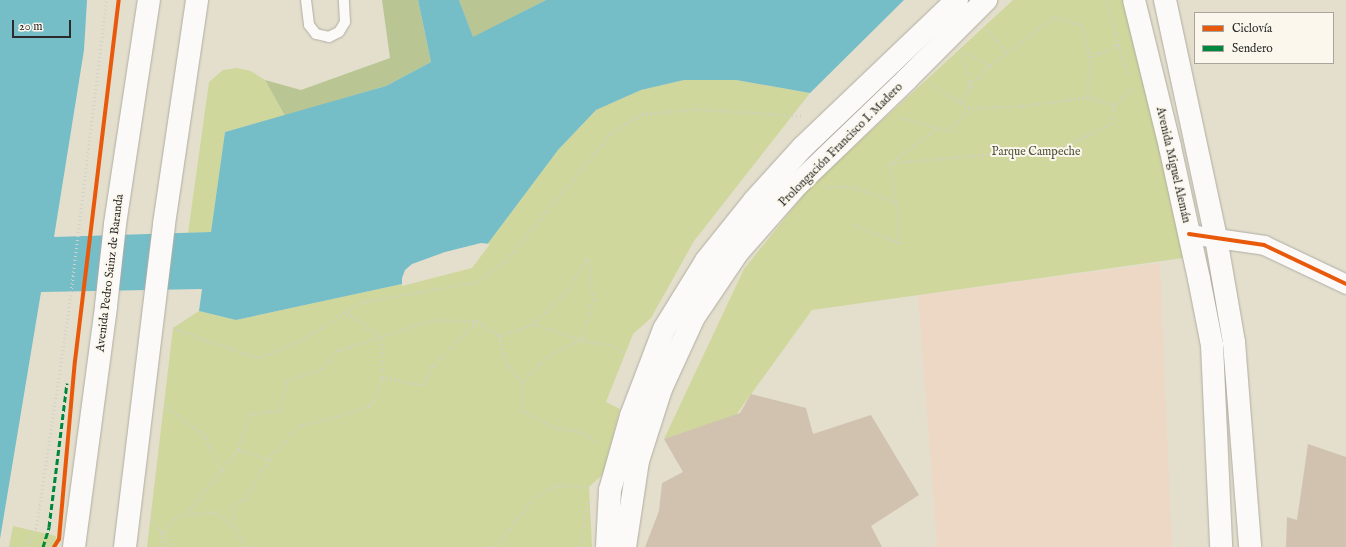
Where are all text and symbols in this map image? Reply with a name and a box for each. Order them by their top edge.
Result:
scale bar [14,12,73,38]
legend [1194,12,1334,64]
text: 20 m [19,19,42,34]
text: Ciclovía [1232,21,1272,36]
text: Sendero [1232,41,1273,56]
street label: Prolongación Francisco I. Madero [776,80,906,210]
street label: Avenida Miguel Alemán [1153,106,1193,224]
park label: Parque Campeche [992,145,1080,159]
street label: Avenida Pedro Sainz de Baranda [93,193,127,353]

